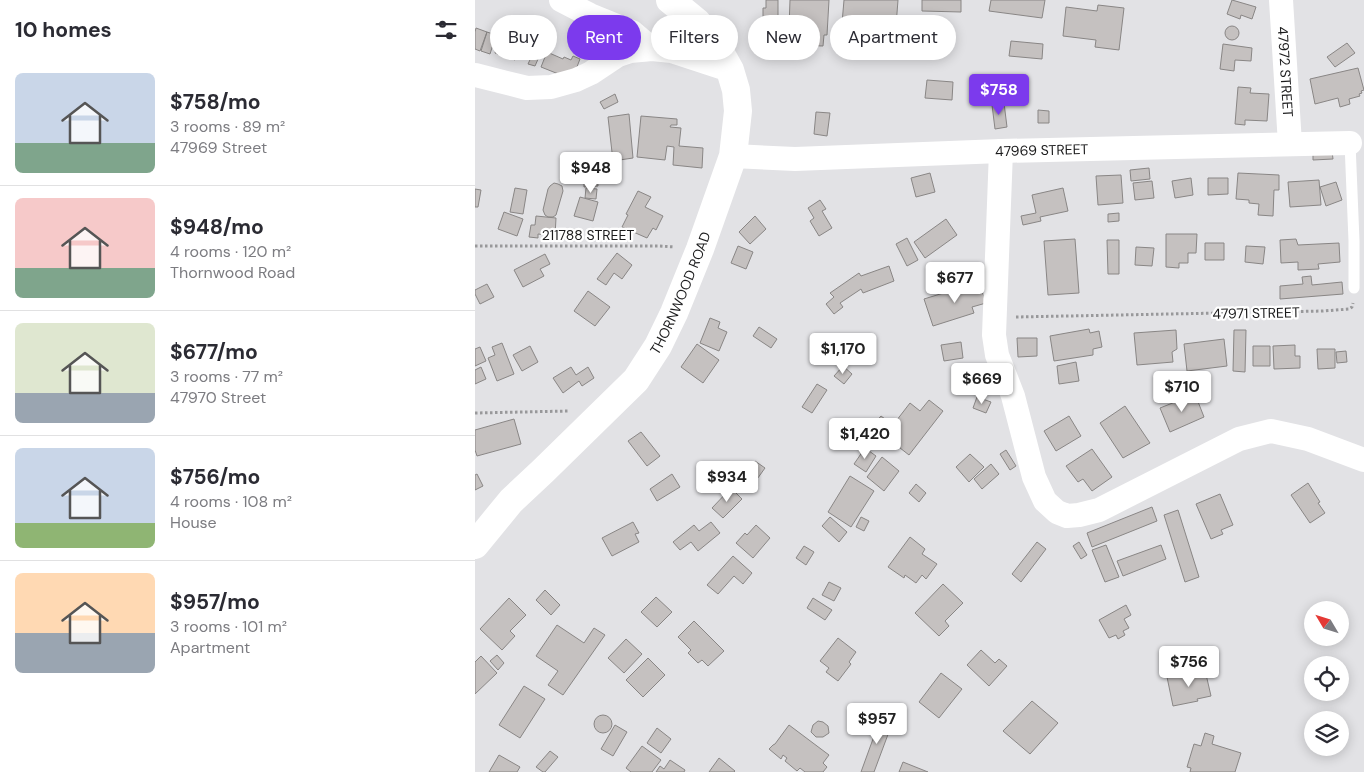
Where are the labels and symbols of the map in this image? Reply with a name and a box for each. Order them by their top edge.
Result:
street label: 47972 STREET [1274,26,1297,118]
pin: $758 [969,74,1029,116]
street label: 47969 STREET [995,140,1089,160]
pin: $948 [561,152,621,194]
street label: 211788 STREET [542,226,634,244]
street label: THORNWOOD ROAD [646,229,714,358]
pin: $677 [925,262,985,304]
street label: 47971 STREET [1212,303,1300,323]
pin: $1,170 [802,332,884,375]
pin: $669 [952,362,1012,405]
pin: $710 [1152,370,1212,413]
pin: $1,420 [824,418,906,460]
pin: $934 [697,460,757,503]
north arrow [1304,601,1349,646]
pin: $756 [1159,646,1219,688]
pin: $957 [847,702,907,745]

